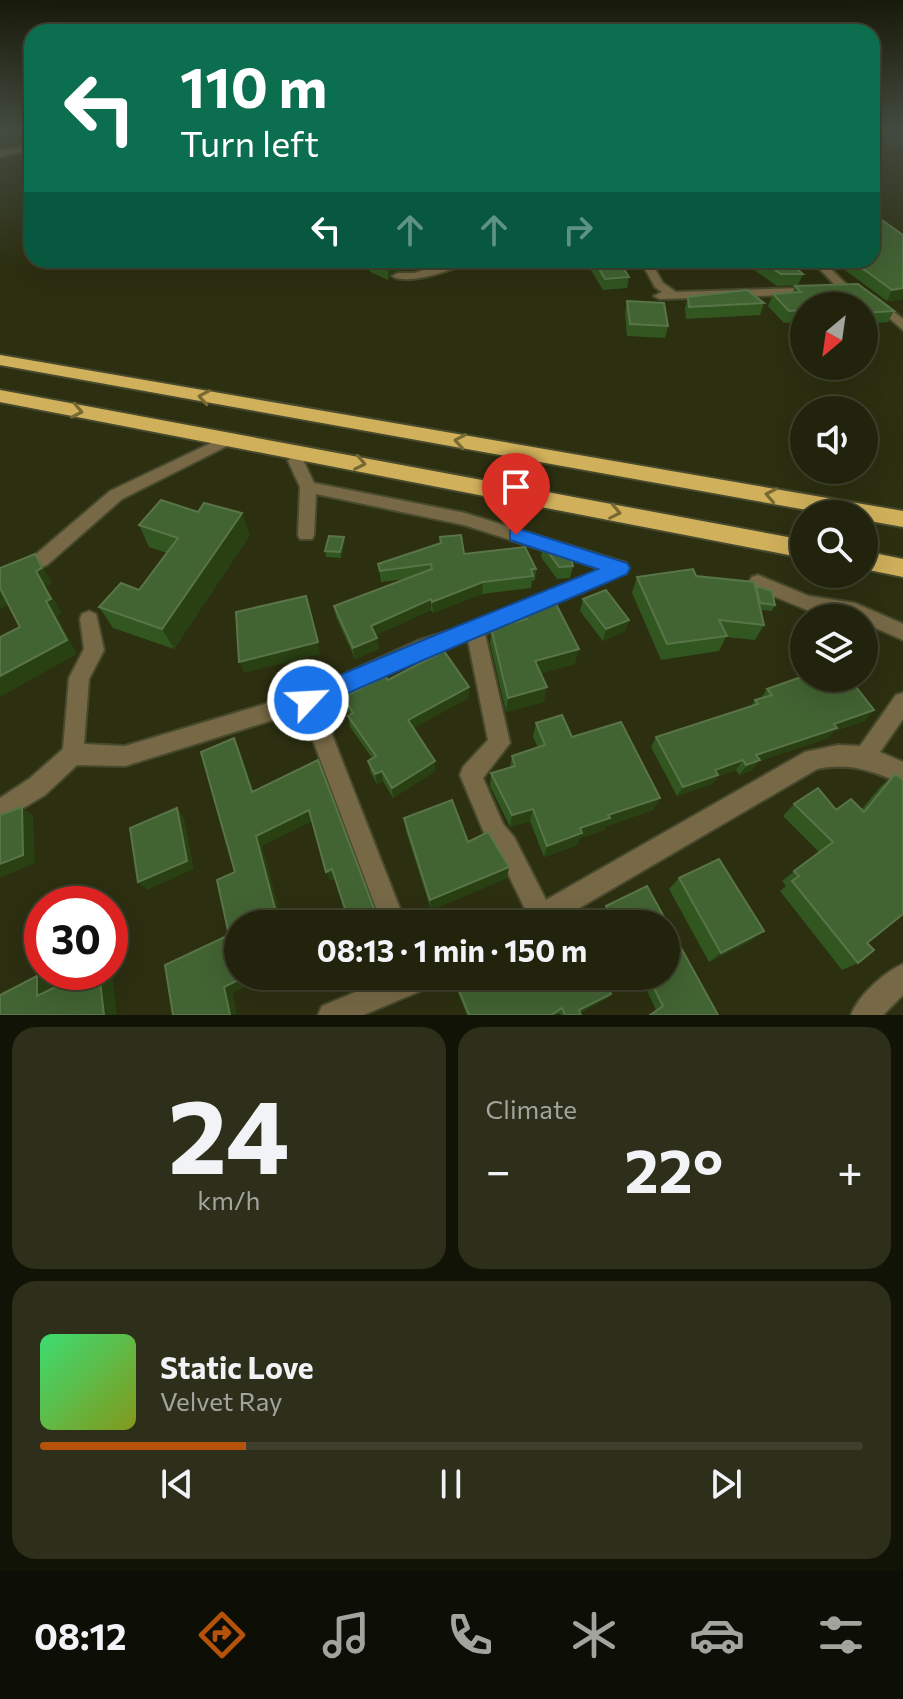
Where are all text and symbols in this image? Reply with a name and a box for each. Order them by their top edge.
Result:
text: 110 m [180,51,327,120]
icon: left [48,56,152,160]
text: Turn left [180,120,319,164]
icon: left [304,208,348,252]
icon: ahead [388,208,432,252]
icon: ahead [472,208,516,252]
icon: right [556,208,600,252]
north arrow [790,292,878,380]
map controls [790,292,878,692]
one-way arrow [197,389,210,406]
button: sound [790,396,878,484]
one-way arrow [70,401,83,418]
one-way arrow [453,433,467,450]
pin [482,453,550,535]
one-way arrow [353,454,366,471]
icon: arrive [494,465,538,509]
one-way arrow [765,487,778,504]
button: search [790,500,878,588]
one-way arrow [608,503,622,520]
button: layers [790,604,878,692]
position arrow [266,658,350,742]
speed limit sign: 30 [24,886,128,990]
text: 08:13 · 1 min · 150 m [317,931,587,968]
text: 24 [168,1068,290,1195]
text: Climate [486,1093,577,1124]
text: 22° [624,1132,723,1205]
text: − [486,1142,511,1196]
text: + [837,1142,863,1196]
text: km/h [197,1184,260,1215]
text: Static Love [160,1348,314,1385]
text: Velvet Ray [160,1385,283,1416]
icon: previous [155,1462,199,1506]
icon: pause [429,1462,473,1506]
icon: next [704,1462,748,1506]
icon: directions [194,1607,250,1663]
icon: music [318,1607,374,1663]
icon: phone [442,1607,498,1663]
icon: climate [566,1607,622,1663]
icon: car [689,1607,745,1663]
icon: filters [813,1607,869,1663]
text: 08:12 [34,1613,126,1657]

